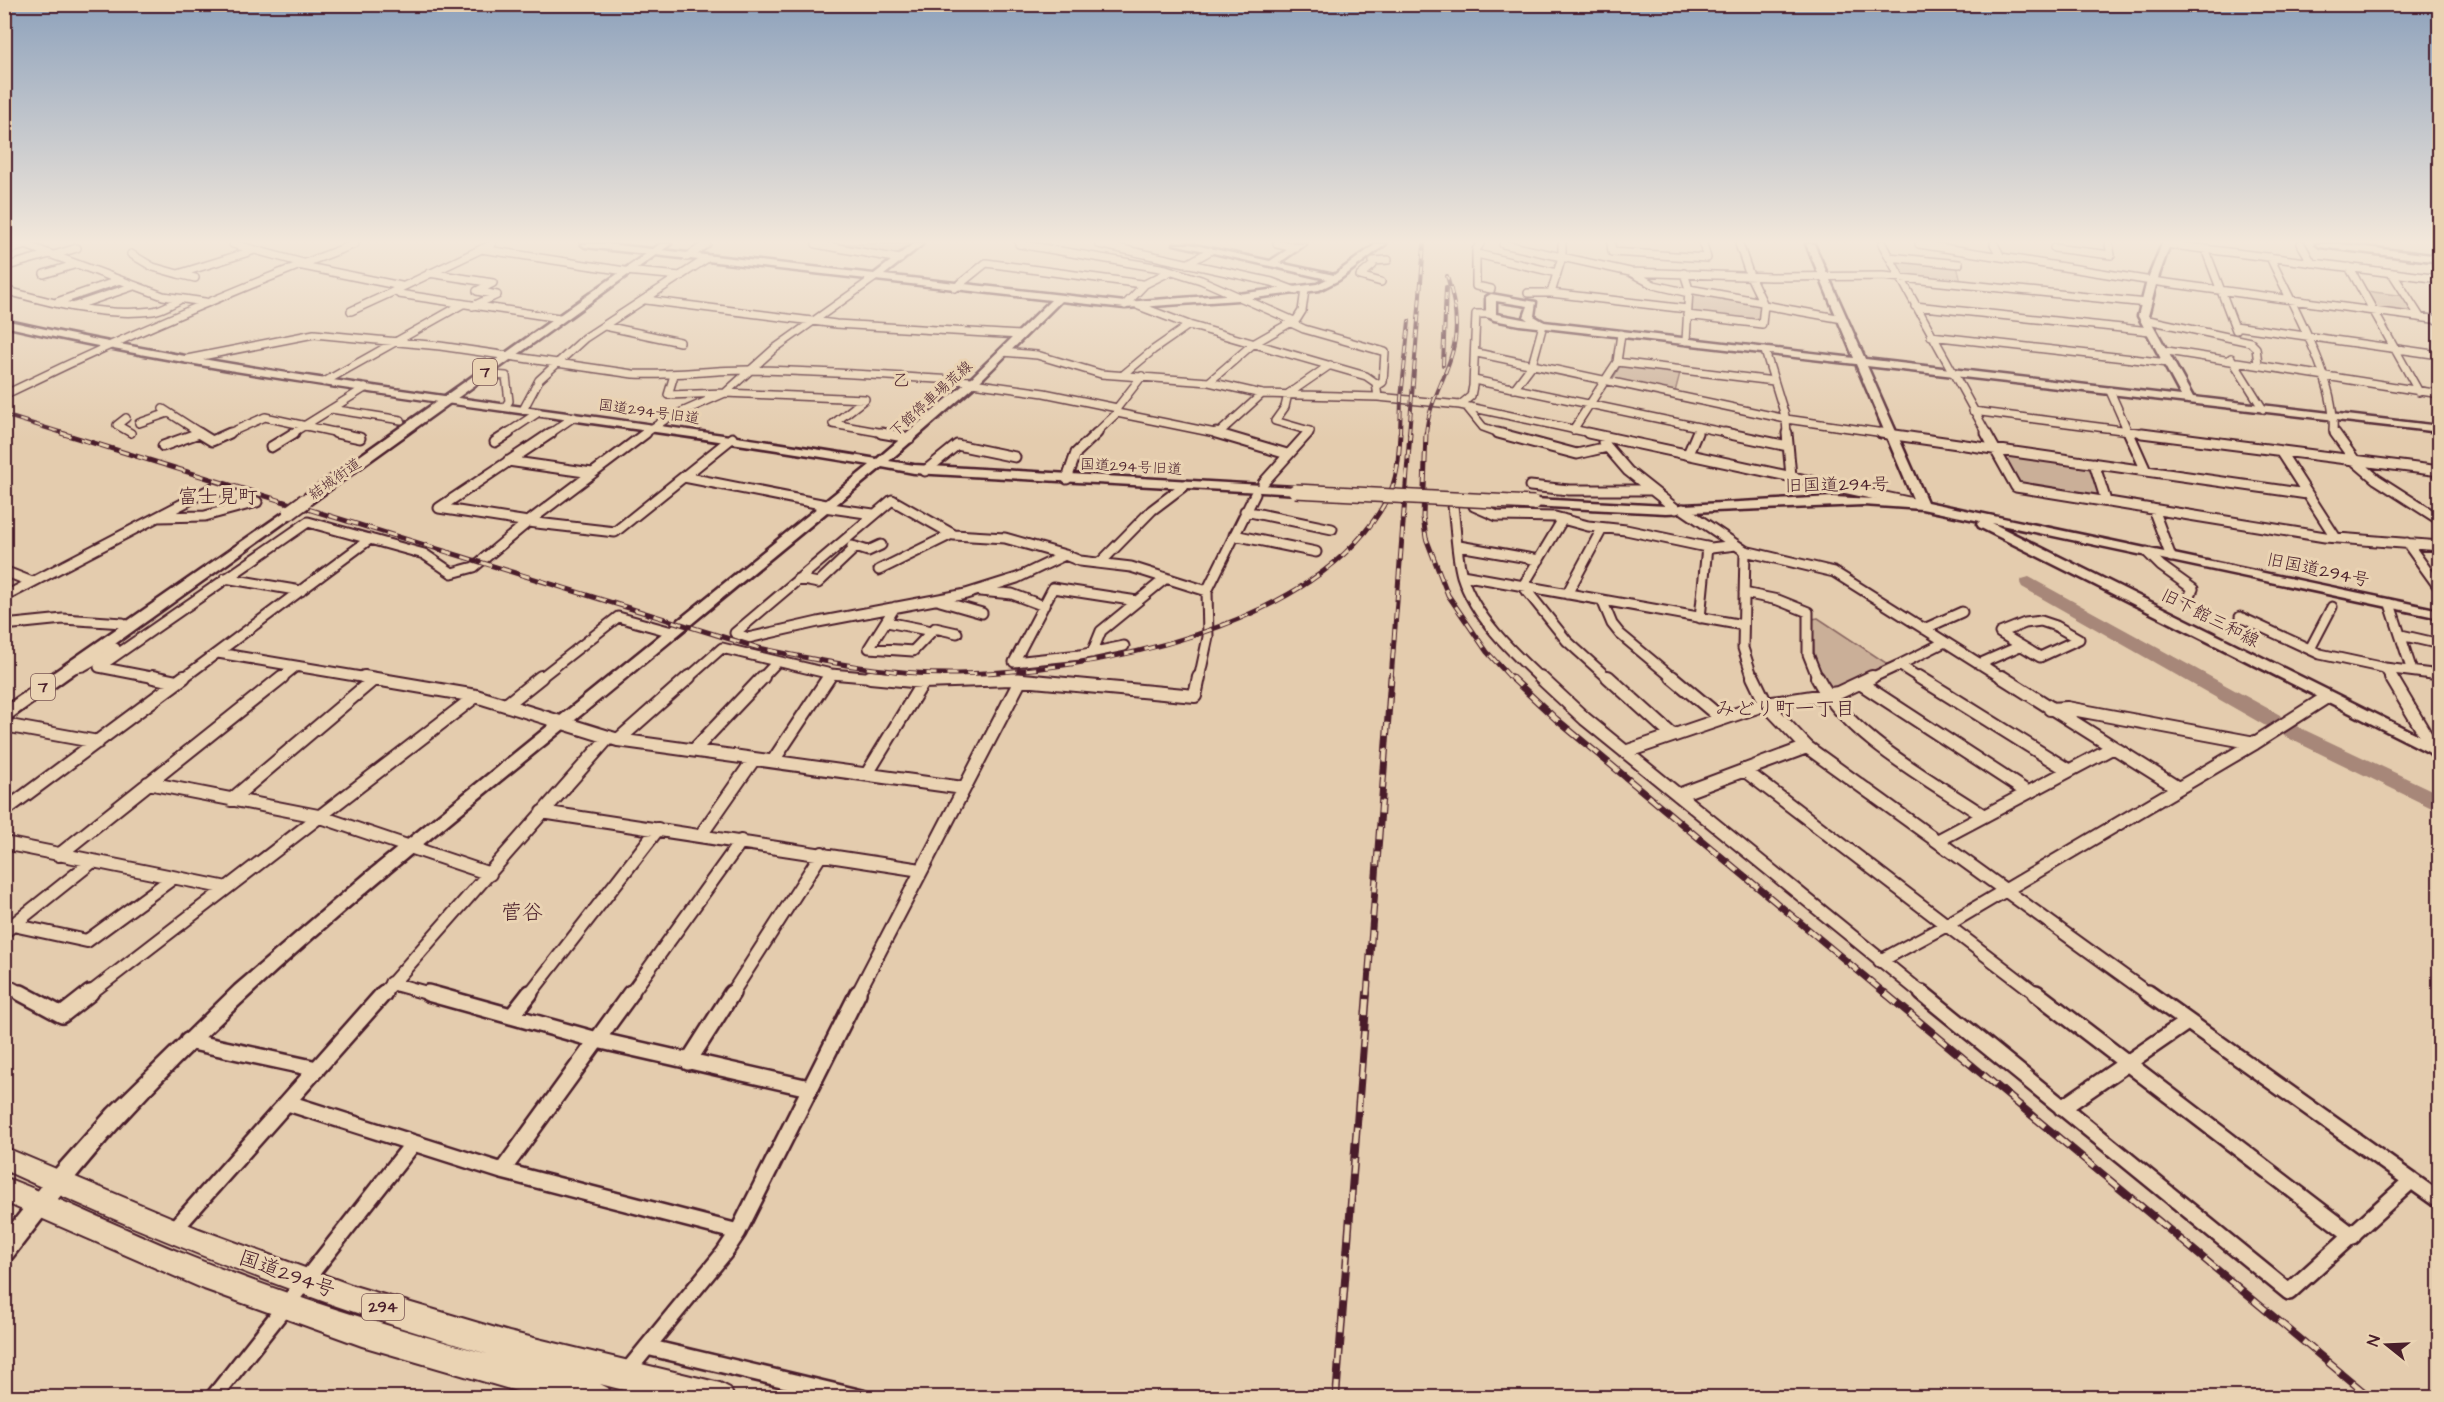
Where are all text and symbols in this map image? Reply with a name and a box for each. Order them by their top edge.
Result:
street label: 下館停車場荒線 [885,356,977,442]
road number: 7 [473,359,497,385]
district label: 乙 [892,368,910,393]
street label: 国道294号旧道 [597,394,701,430]
street label: 結城街道 [304,453,366,505]
street label: 国道294号旧道 [1079,454,1183,480]
street label: 旧国道294号 [1784,472,1890,498]
district label: 富士見町 [178,483,258,511]
street label: 旧国道294号 [2264,547,2372,593]
street label: 旧下館三和線 [2156,582,2264,654]
road number: 7 [31,674,55,700]
district label: みどり町一丁目 [1715,695,1855,723]
district label: 菅谷 [501,898,543,927]
street label: 国道294号 [234,1243,340,1305]
road number: 294 [362,1294,404,1320]
north arrow [2357,1315,2417,1375]
text: N [2362,1333,2386,1349]

